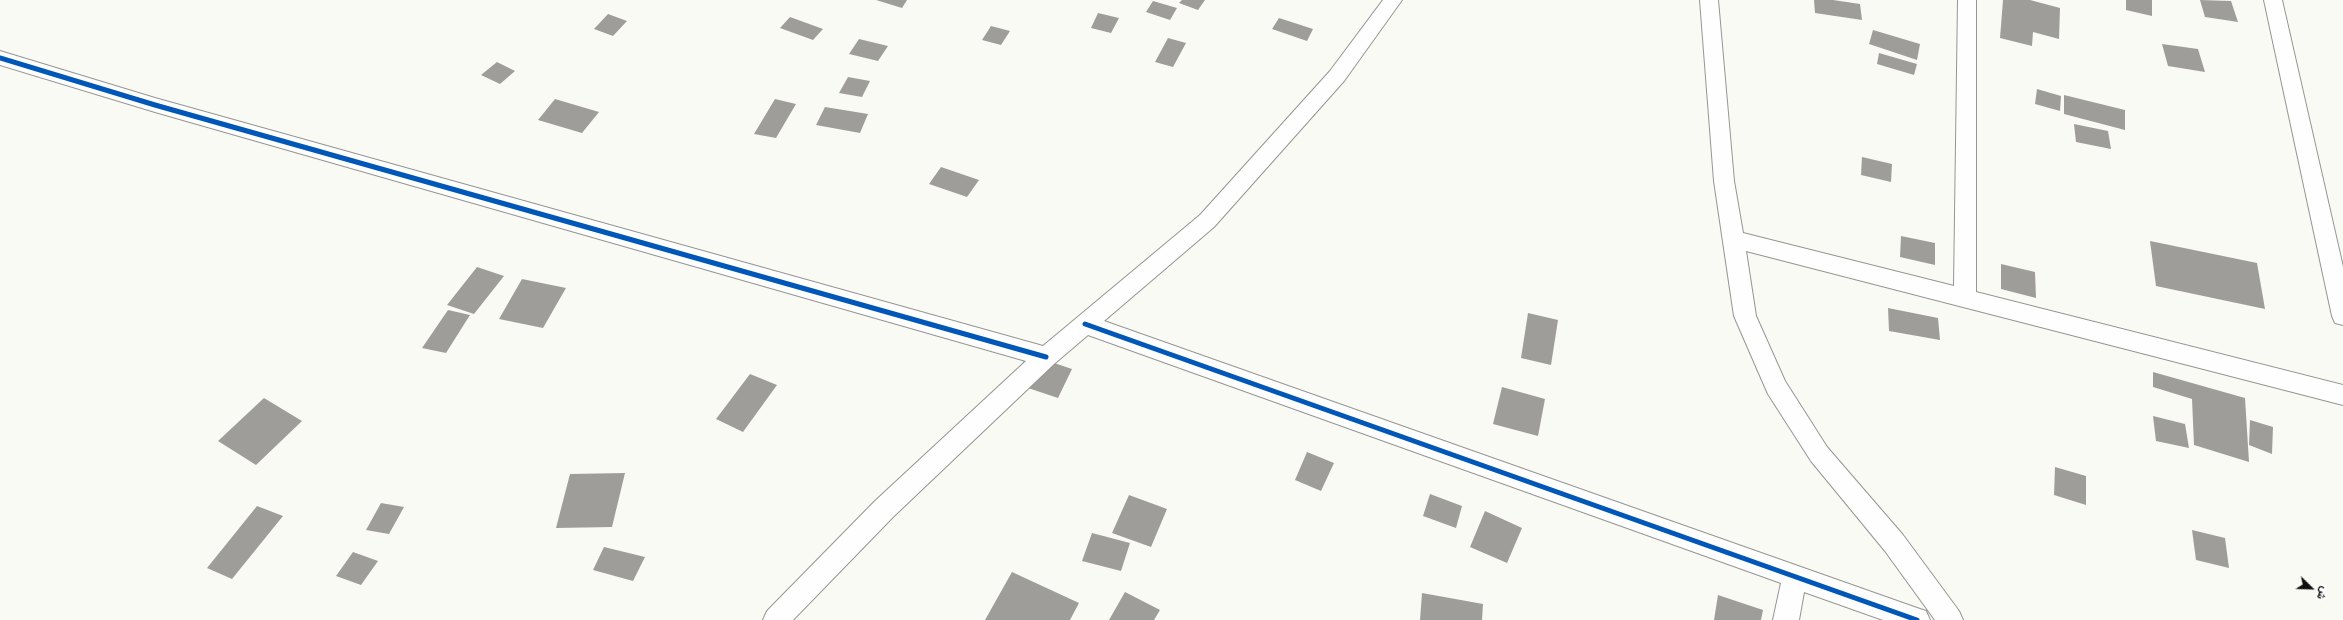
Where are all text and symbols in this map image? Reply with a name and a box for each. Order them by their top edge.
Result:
north arrow [2291,568,2331,608]
text: ش [2314,584,2331,602]

